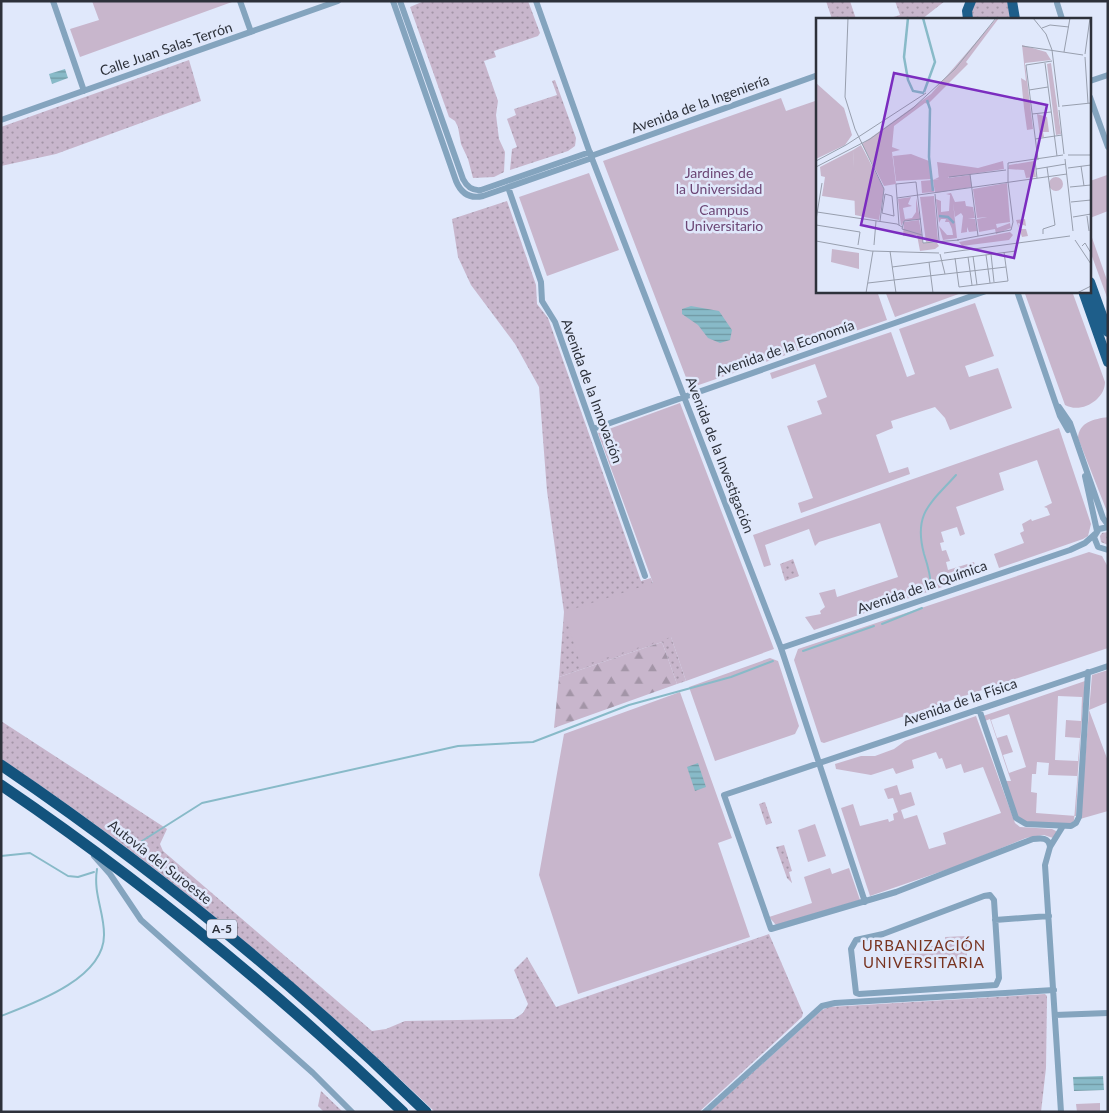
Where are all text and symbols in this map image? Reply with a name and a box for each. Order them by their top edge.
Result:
street label: Calle Juan Salas Terrón [97,18,234,79]
inset map [816,18,1092,292]
street label: Avenida de la Ingeniería [628,71,771,136]
park label: Jardines de la Universidad [676,164,762,197]
park label: Campus Universitario [685,201,763,234]
street label: Avenida de la Innovación [558,316,627,465]
street label: Avenida de la Economía [713,316,856,379]
street label: Avenida de la Investigación [683,374,758,535]
street label: Avenida de la Química [855,556,989,617]
street label: Avenida de la Física [901,674,1019,729]
street label: Autovía del Suroeste [105,816,216,907]
road number: A-5 [207,920,237,939]
district label: URBANIZACIÓN UNIVERSITARIA [862,936,986,971]

